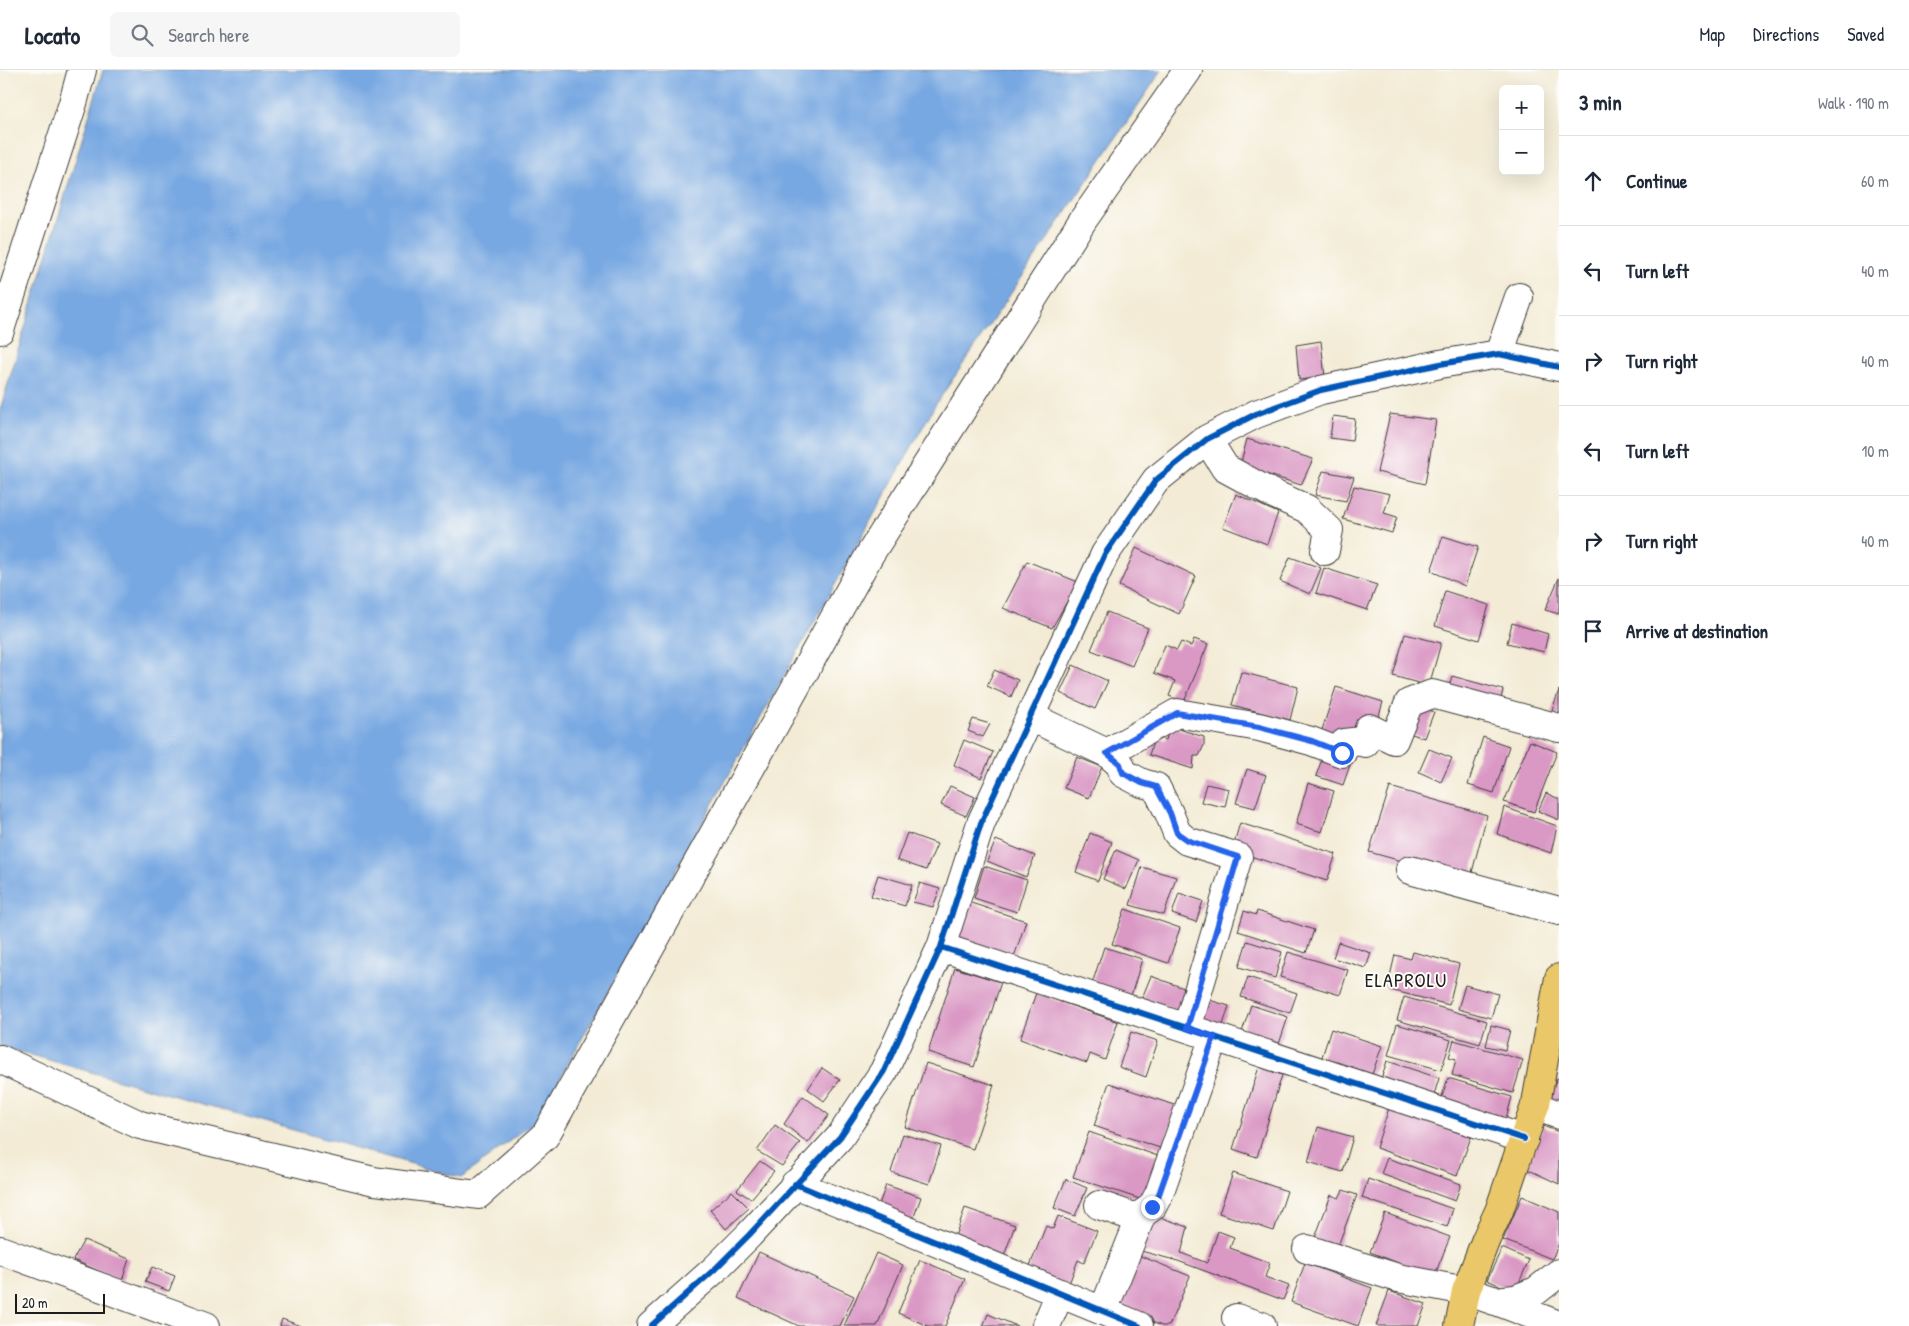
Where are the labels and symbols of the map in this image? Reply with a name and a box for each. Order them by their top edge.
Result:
route start [1331,742,1354,765]
district label: ELAPROLU [1365,966,1447,993]
route end [1141,1196,1164,1219]
scale bar [15,1291,105,1314]

